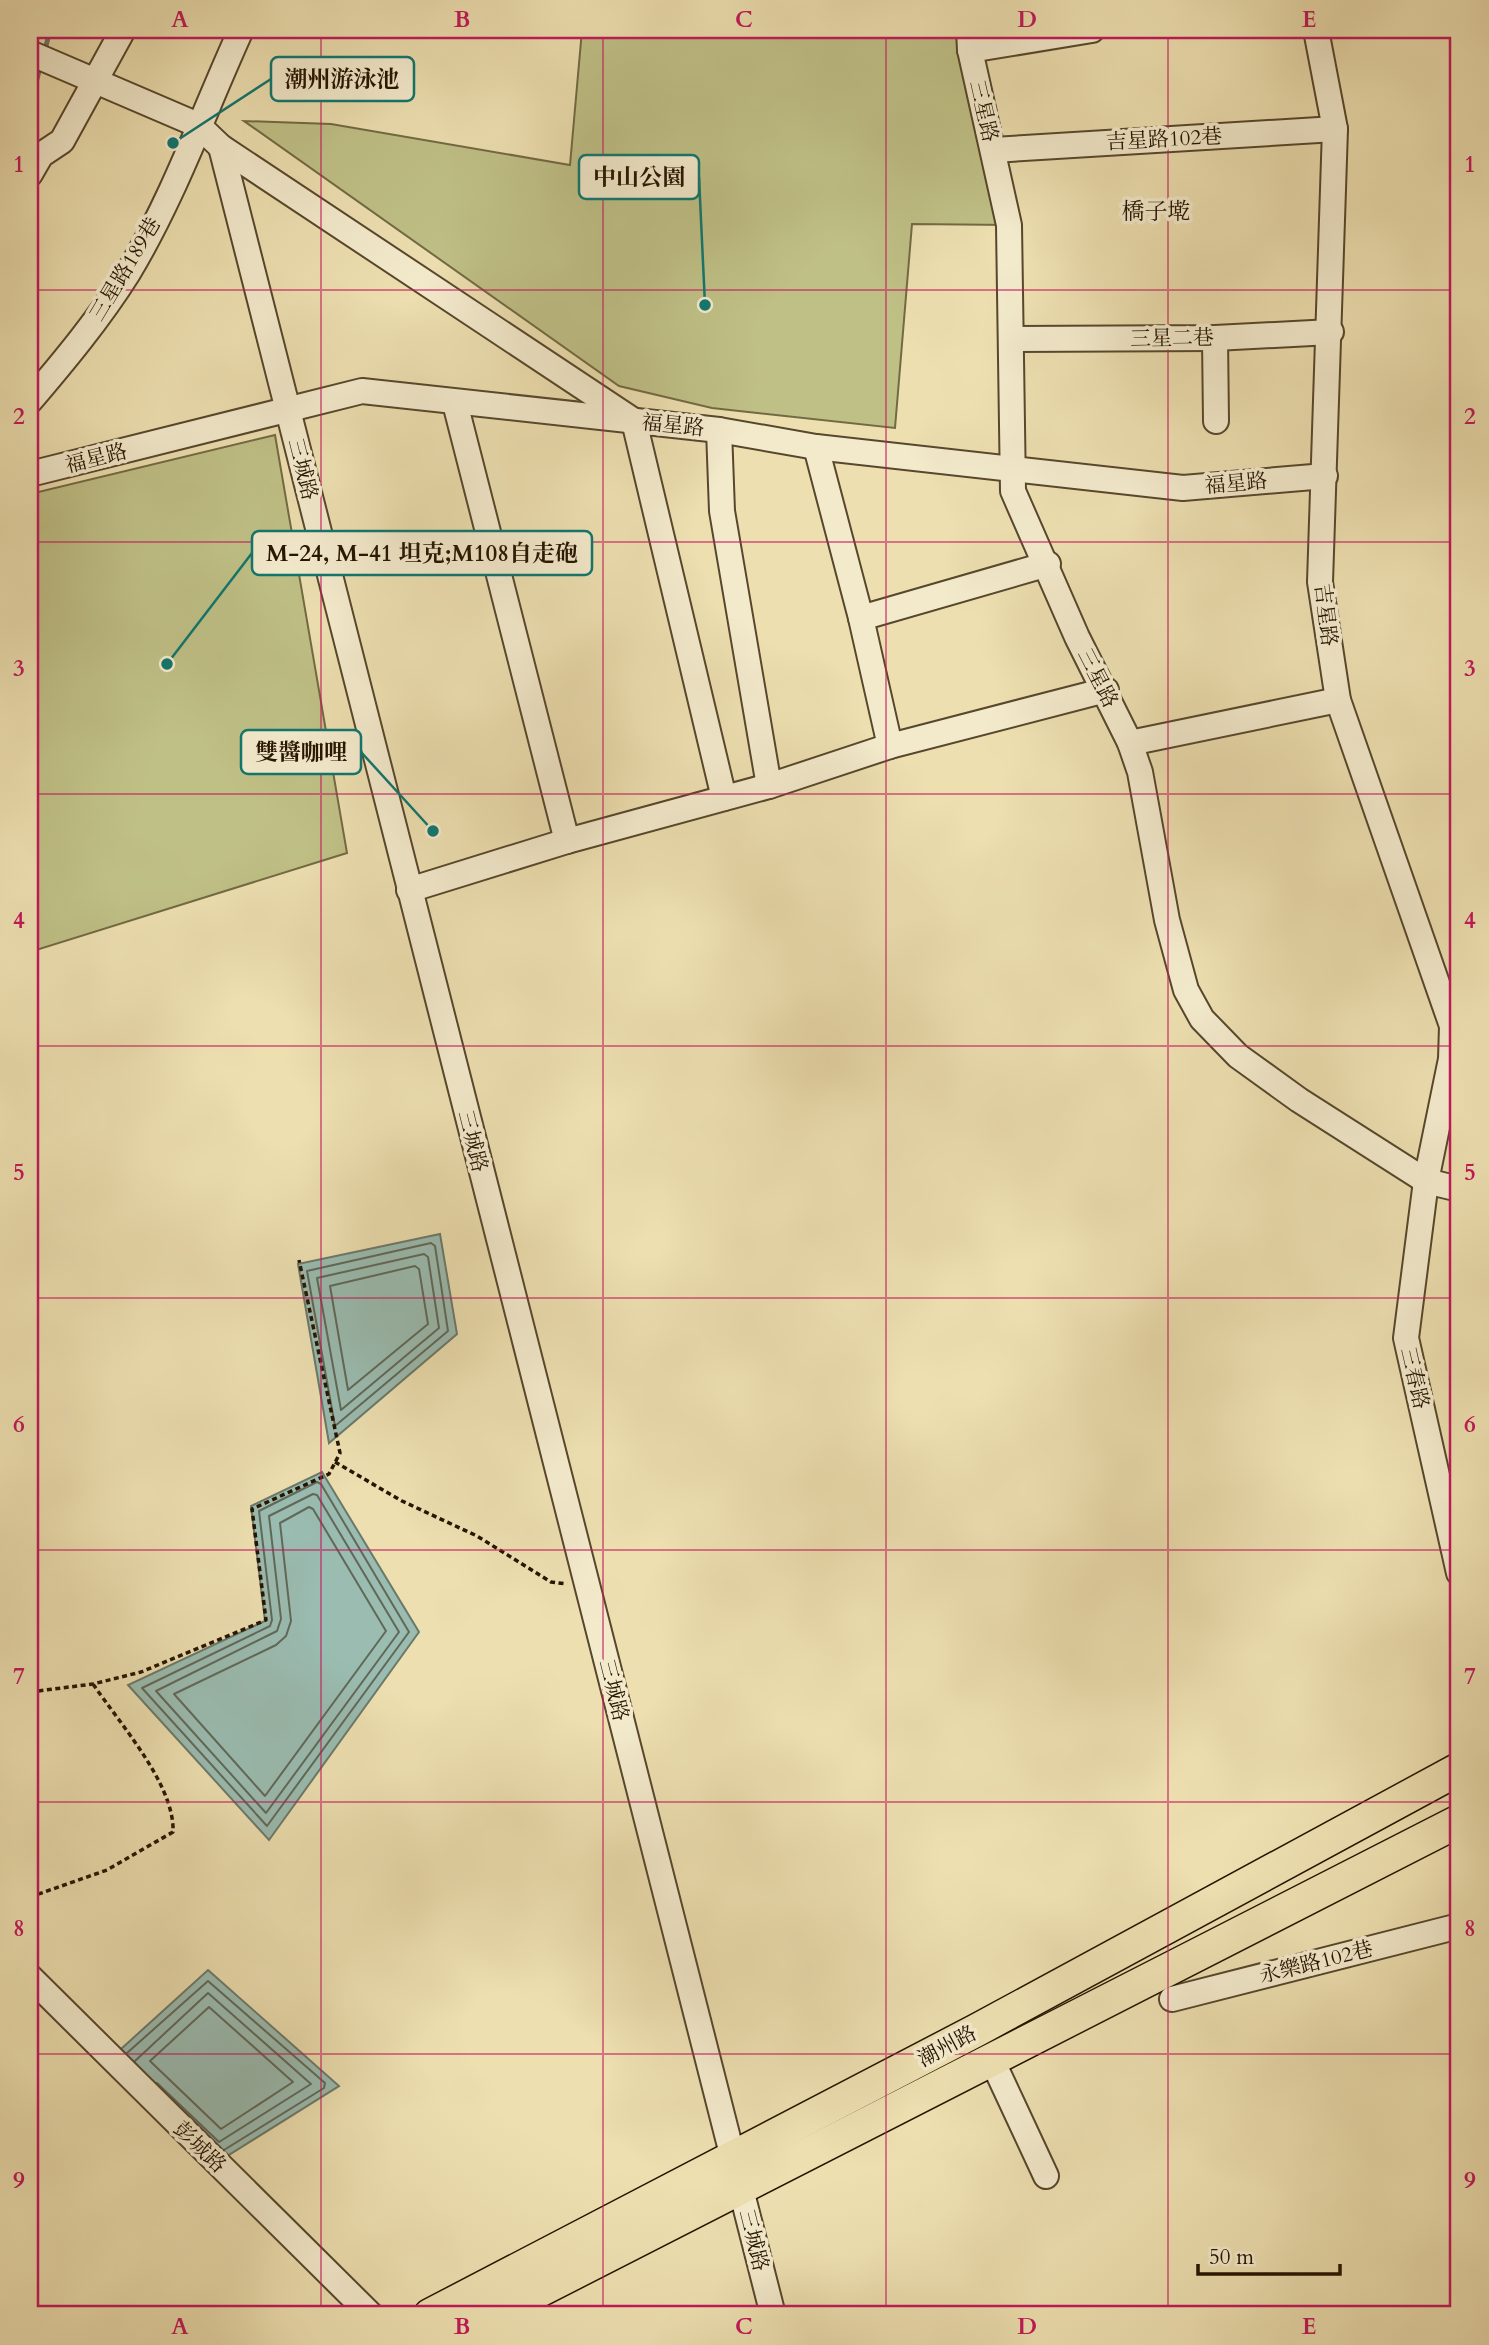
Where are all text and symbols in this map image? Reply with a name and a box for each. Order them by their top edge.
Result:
text: A [171,4,189,35]
text: B [454,4,470,35]
text: C [735,4,753,35]
text: D [1017,4,1037,35]
text: E [1302,4,1316,35]
callout: 潮州游泳池 [271,57,414,101]
text: 潮州游泳池 [285,64,400,95]
street label: 三星路 [962,77,1005,145]
street label: 吉星路102巷 [1105,122,1223,157]
text: 1 [13,149,25,180]
text: 1 [1464,149,1476,180]
callout: 中山公園 [579,155,699,199]
text: 中山公園 [593,162,685,193]
district label: 橋子墘 [1122,196,1191,227]
street label: 三星路189巷 [83,212,168,327]
street label: 三星二巷 [1130,323,1214,354]
text: 2 [13,401,25,432]
text: 2 [1464,401,1476,432]
street label: 福星路 [640,408,706,443]
street label: 三城路 [281,435,324,503]
street label: 福星路 [62,437,130,480]
street label: 福星路 [1203,466,1269,501]
callout: M-24, M-41 坦克;M108自走砲 [252,531,592,575]
text: M-24, M-41 坦克;M108自走砲 [266,538,578,569]
street label: 吉星路 [1307,582,1344,648]
street label: 三星路 [1070,644,1125,713]
text: 3 [13,653,25,684]
text: 3 [1464,653,1476,684]
callout: 雙醬咖哩 [241,730,361,774]
text: 雙醬咖哩 [255,737,347,768]
text: 4 [13,905,25,936]
text: 4 [1464,905,1476,936]
street label: 三城路 [451,1107,494,1175]
text: 5 [13,1157,25,1188]
text: 5 [1464,1157,1476,1188]
street label: 三春路 [1393,1344,1436,1412]
text: 6 [13,1409,25,1440]
text: 6 [1464,1409,1476,1440]
street label: 三城路 [592,1656,635,1724]
text: 7 [13,1661,25,1692]
text: 7 [1464,1661,1476,1692]
text: 8 [13,1913,25,1944]
text: 8 [1464,1913,1476,1944]
street label: 永樂路102巷 [1256,1934,1376,1991]
street label: 潮州路 [913,2019,982,2074]
street label: 彭城路 [167,2115,232,2180]
text: 9 [13,2165,25,2196]
text: 9 [1464,2165,1476,2196]
street label: 三城路 [732,2206,775,2274]
scale bar [1198,2233,1340,2277]
text: 50 m [1209,2243,1254,2272]
text: A [171,2311,189,2342]
text: B [454,2311,470,2342]
text: C [735,2311,753,2342]
text: D [1017,2311,1037,2342]
text: E [1302,2311,1316,2342]

